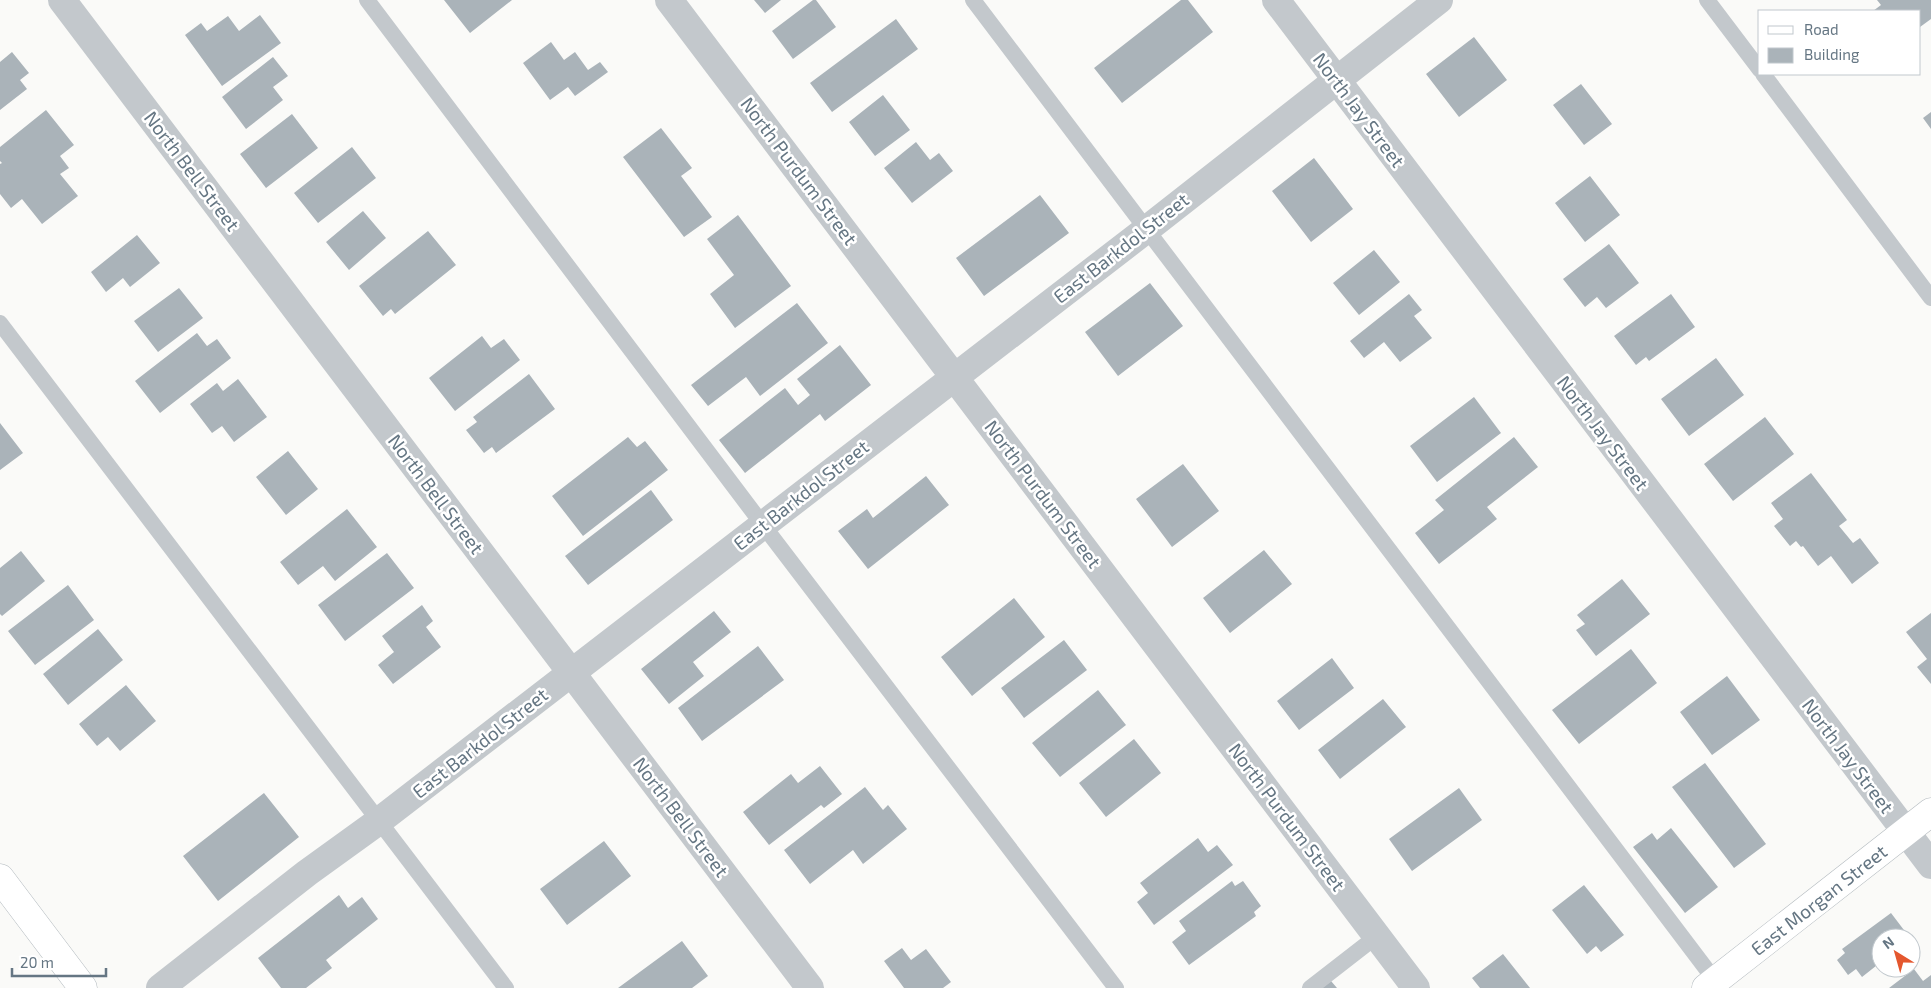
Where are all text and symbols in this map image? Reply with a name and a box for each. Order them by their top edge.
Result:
legend [1758,10,1921,75]
text: Road [1804,20,1839,38]
text: Building [1804,45,1860,63]
street label: North Jay Street [1309,48,1410,172]
street label: North Purdum Street [736,92,863,249]
street label: North Bell Street [140,106,245,235]
street label: East Barkdol Street [1048,188,1193,308]
street label: North Jay Street [1553,371,1654,495]
street label: North Purdum Street [980,415,1107,572]
street label: North Bell Street [384,429,489,558]
street label: East Barkdol Street [728,435,873,555]
street label: East Barkdol Street [407,683,552,803]
street label: North Jay Street [1798,694,1899,818]
street label: North Purdum Street [1224,738,1351,895]
street label: North Bell Street [629,752,734,881]
street label: East Morgan Street [1746,839,1891,960]
north arrow [1871,928,1921,978]
text: N [1879,932,1897,952]
scale bar [12,946,106,978]
text: 20 m [20,953,54,971]

